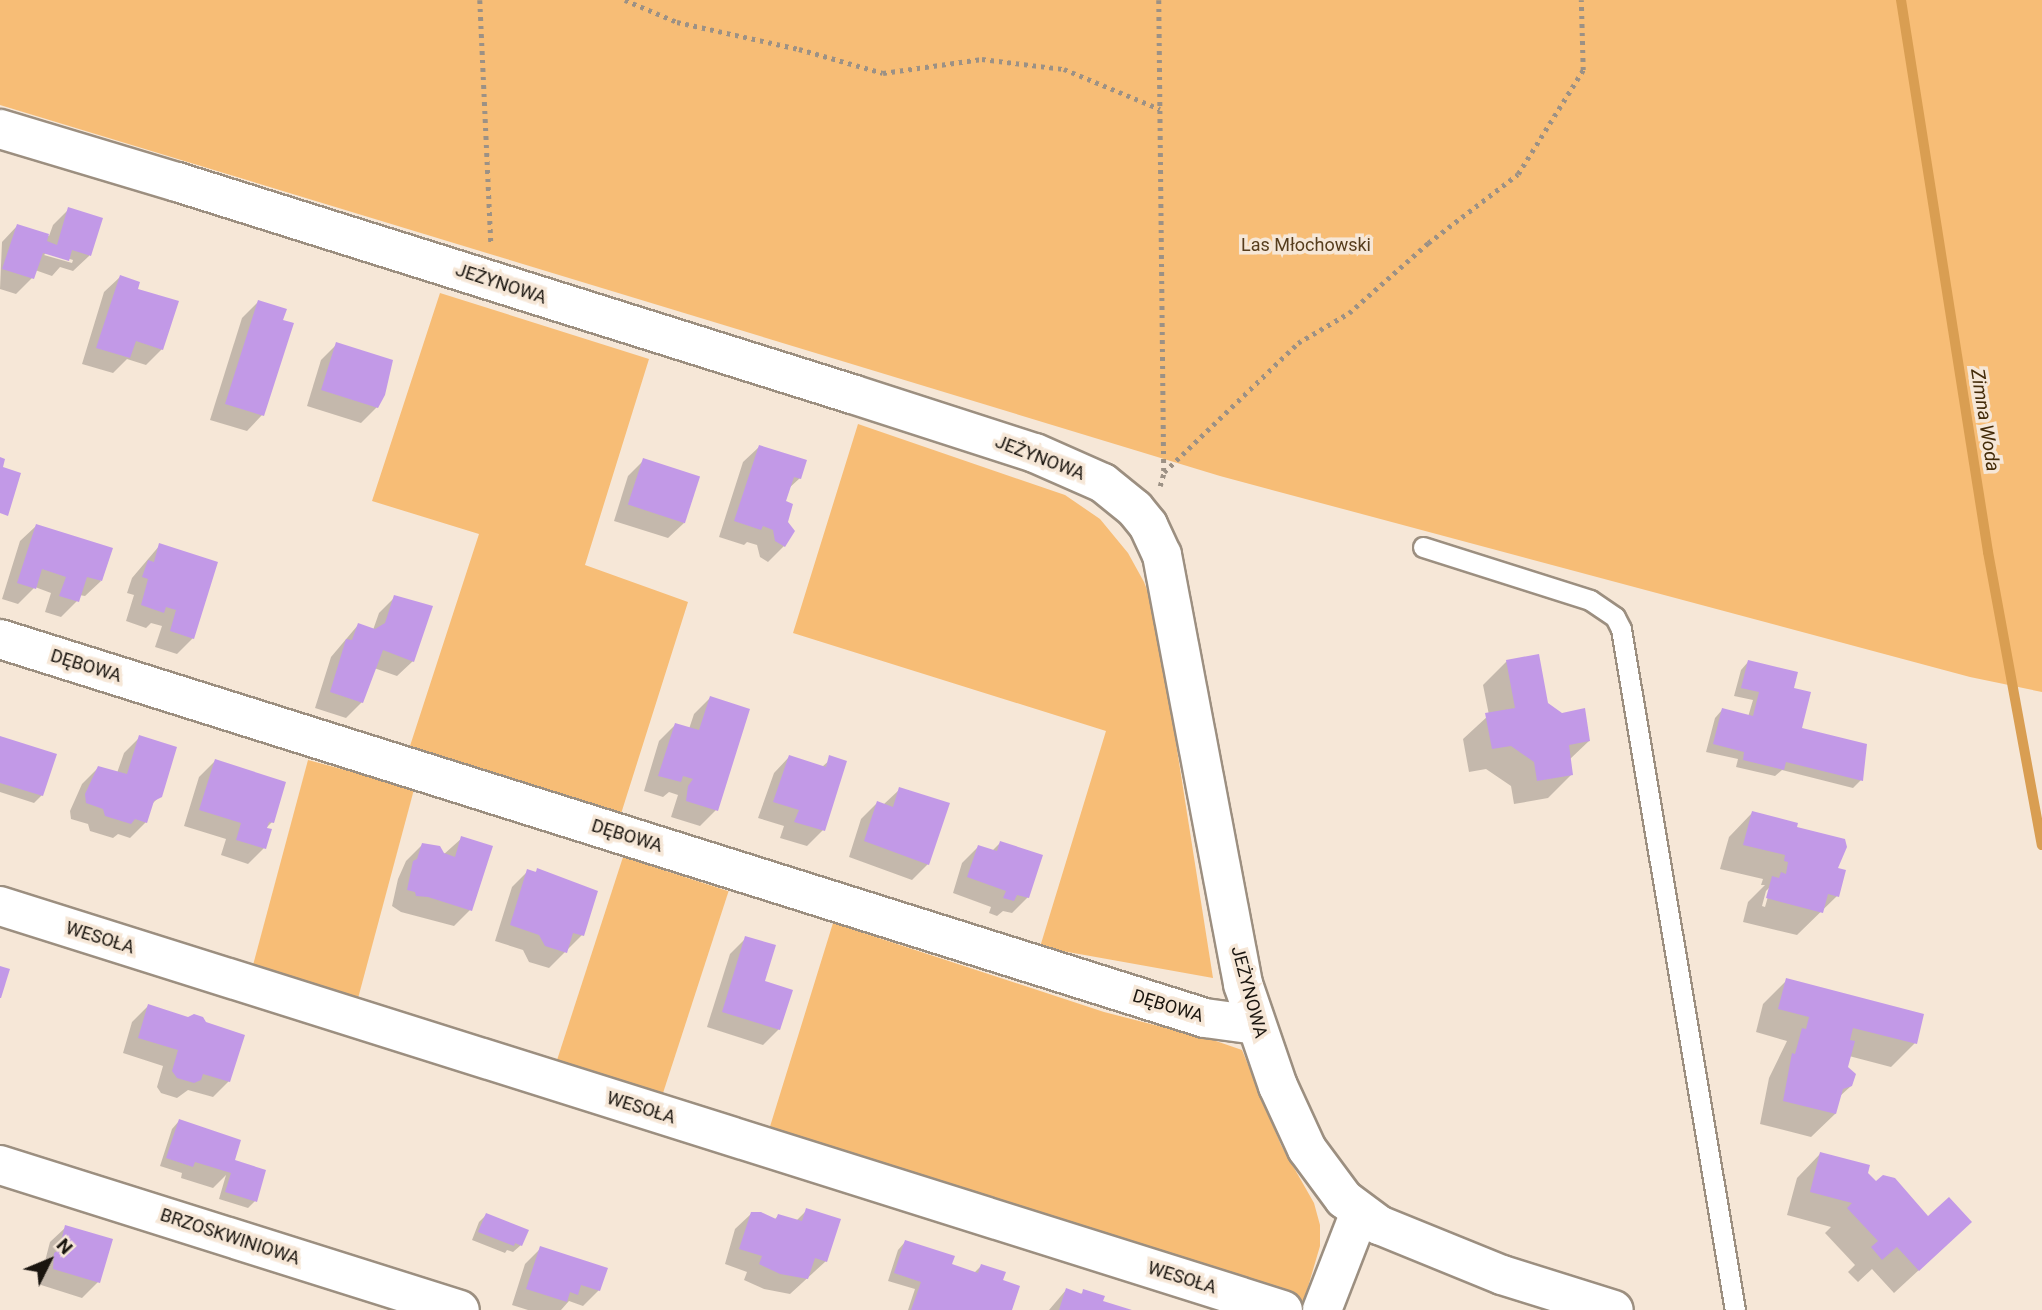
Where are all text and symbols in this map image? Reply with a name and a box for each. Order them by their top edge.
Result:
park label: Las Młochowski [1241,234,1371,256]
street label: JEŻYNOWA [453,259,549,309]
water label: Zimna Woda [1966,367,2004,473]
street label: JEŻYNOWA [992,431,1088,485]
street label: DĘBOWA [48,645,124,687]
street label: DĘBOWA [589,815,665,857]
street label: WESOŁA [63,917,137,959]
street label: JEŻYNOWA [1226,944,1272,1040]
street label: DĘBOWA [1130,985,1206,1027]
street label: WESOŁA [604,1087,678,1129]
street label: BRZOSKWINIOWA [157,1204,303,1270]
north arrow [14,1226,84,1296]
text: N [52,1234,78,1259]
street label: WESOŁA [1145,1257,1219,1299]

